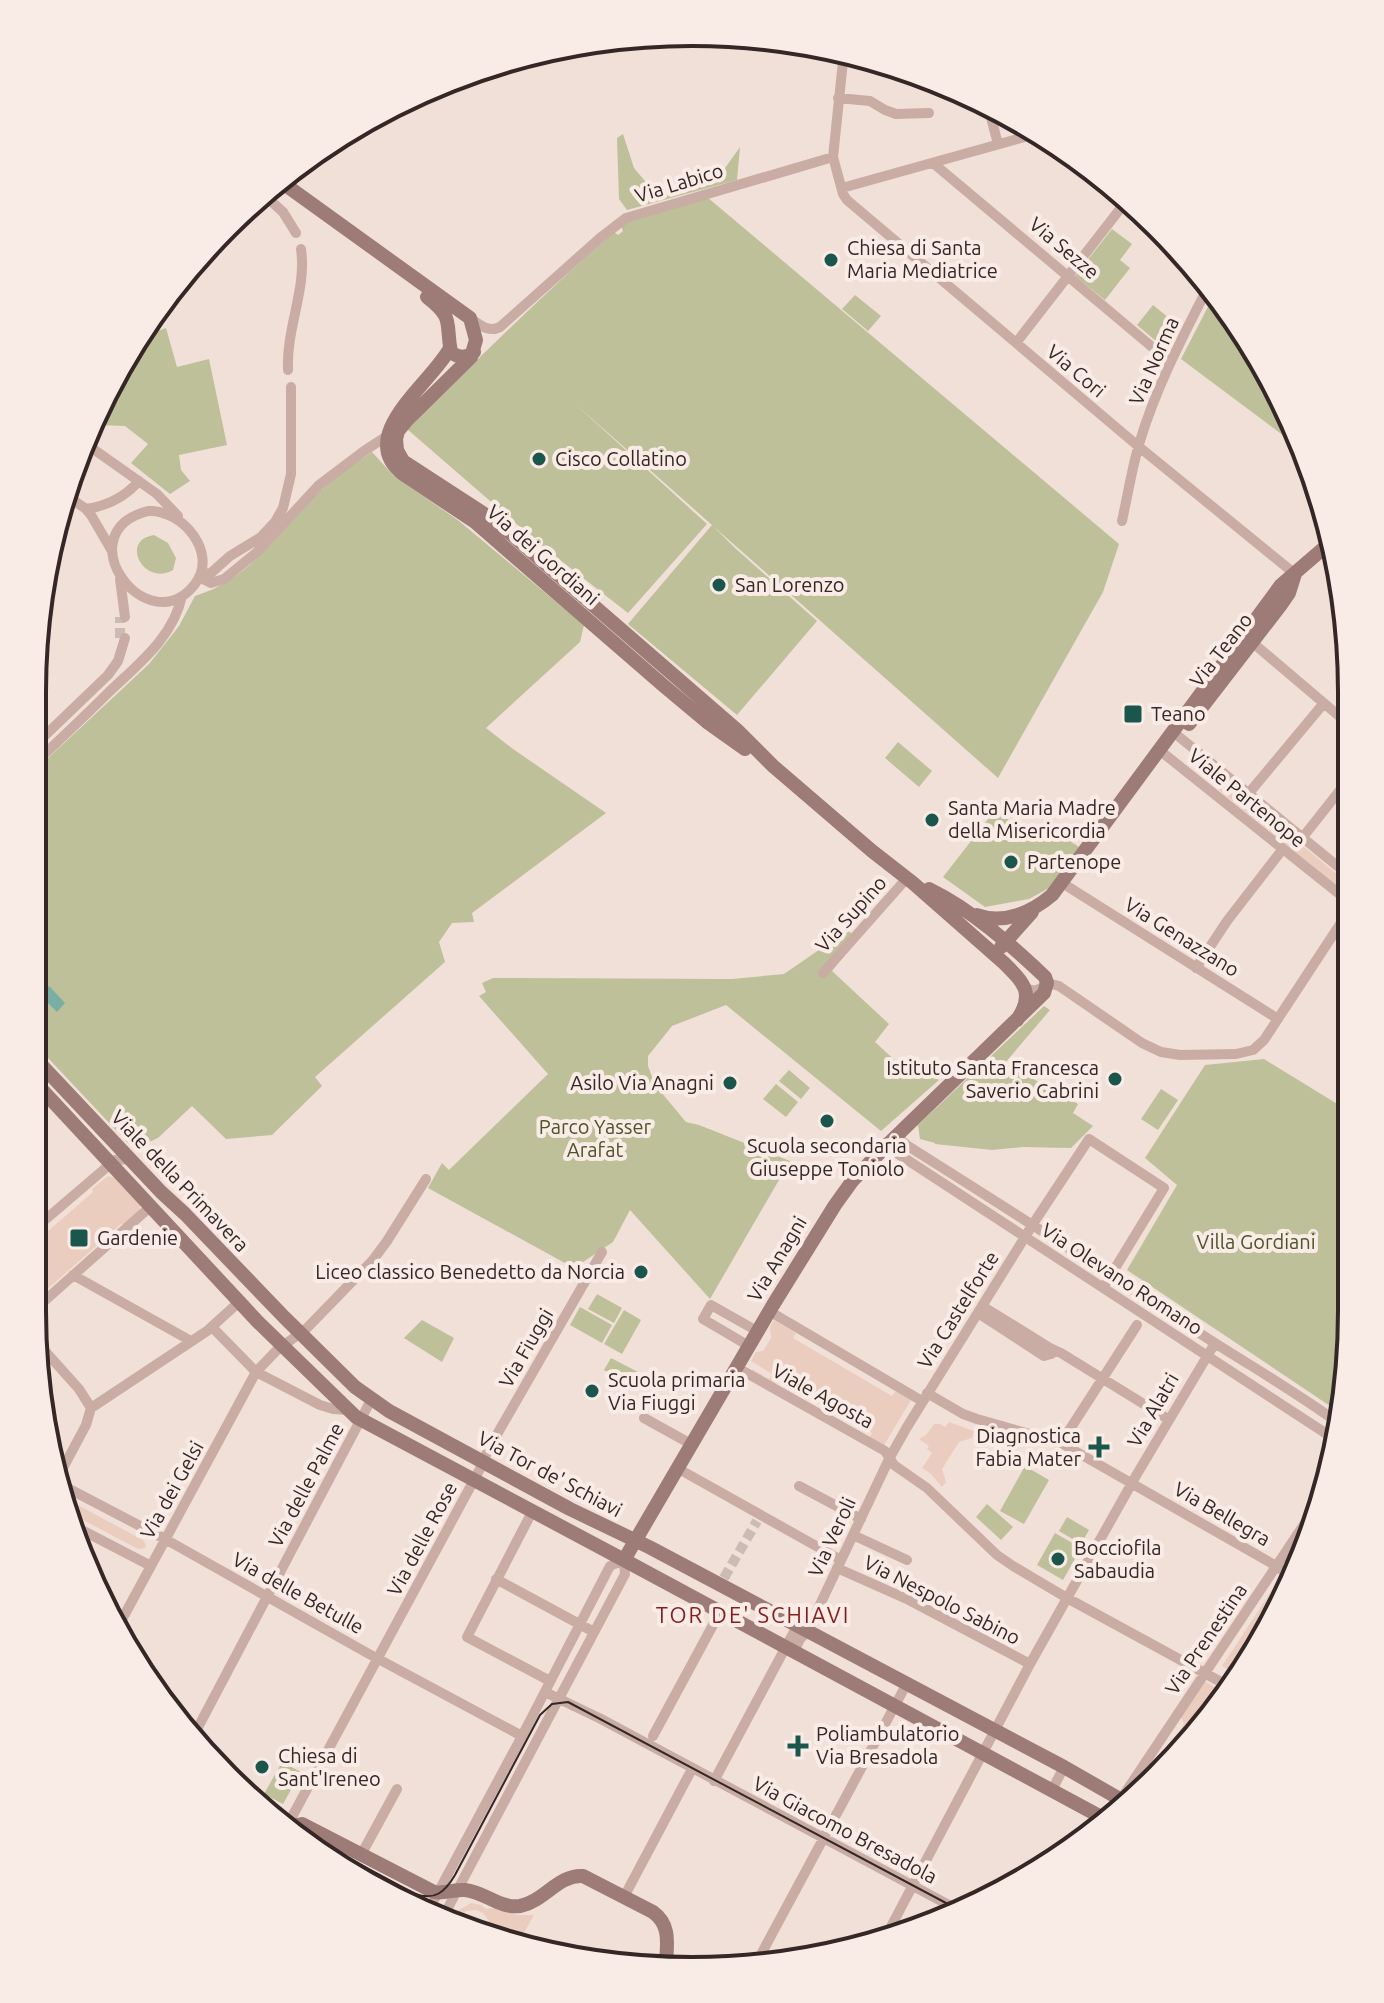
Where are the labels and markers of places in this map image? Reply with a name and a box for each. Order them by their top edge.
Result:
place label: Chiesa di Santa Maria Mediatrice [847,236,998,282]
marker: Chiesa di Santa Maria Mediatrice [822,251,840,269]
place label: Cisco Collatino [555,447,687,470]
marker: Cisco Collatino [530,450,548,468]
place label: San Lorenzo [735,573,844,596]
marker: San Lorenzo [710,576,728,594]
place label: Teano [1151,702,1206,725]
marker: Teano [1122,703,1144,725]
place label: Santa Maria Madre della Misericordia [948,796,1116,842]
marker: Santa Maria Madre della Misericordia [923,811,941,829]
place label: Partenope [1027,850,1121,873]
marker: Partenope [1002,853,1020,871]
place label: Istituto Santa Francesca Saverio Cabrini [886,1056,1099,1102]
marker: Istituto Santa Francesca Saverio Cabrini [1106,1070,1124,1088]
place label: Asilo Via Anagni [570,1071,714,1094]
marker: Asilo Via Anagni [721,1074,739,1092]
marker: Scuola secondaria Giuseppe Toniolo [818,1112,836,1130]
place label: Scuola secondaria Giuseppe Toniolo [747,1134,907,1180]
place label: Gardenie [97,1226,178,1249]
marker: Gardenie [68,1227,90,1249]
place label: Liceo classico Benedetto da Norcia [315,1260,625,1283]
marker: Liceo classico Benedetto da Norcia [632,1263,650,1281]
place label: Scuola primaria Via Fiuggi [608,1368,745,1414]
marker: Scuola primaria Via Fiuggi [583,1382,601,1400]
place label: Diagnostica Fabia Mater [975,1424,1081,1470]
marker: Diagnostica Fabia Mater [1088,1436,1110,1458]
place label: Bocciofila Sabaudia [1074,1536,1162,1582]
marker: Bocciofila Sabaudia [1049,1550,1067,1568]
place label: Poliambulatorio Via Bresadola [816,1722,959,1768]
marker: Poliambulatorio Via Bresadola [787,1735,809,1757]
place label: Chiesa di Sant'Ireneo [278,1744,381,1790]
marker: Chiesa di Sant'Ireneo [253,1758,271,1776]

